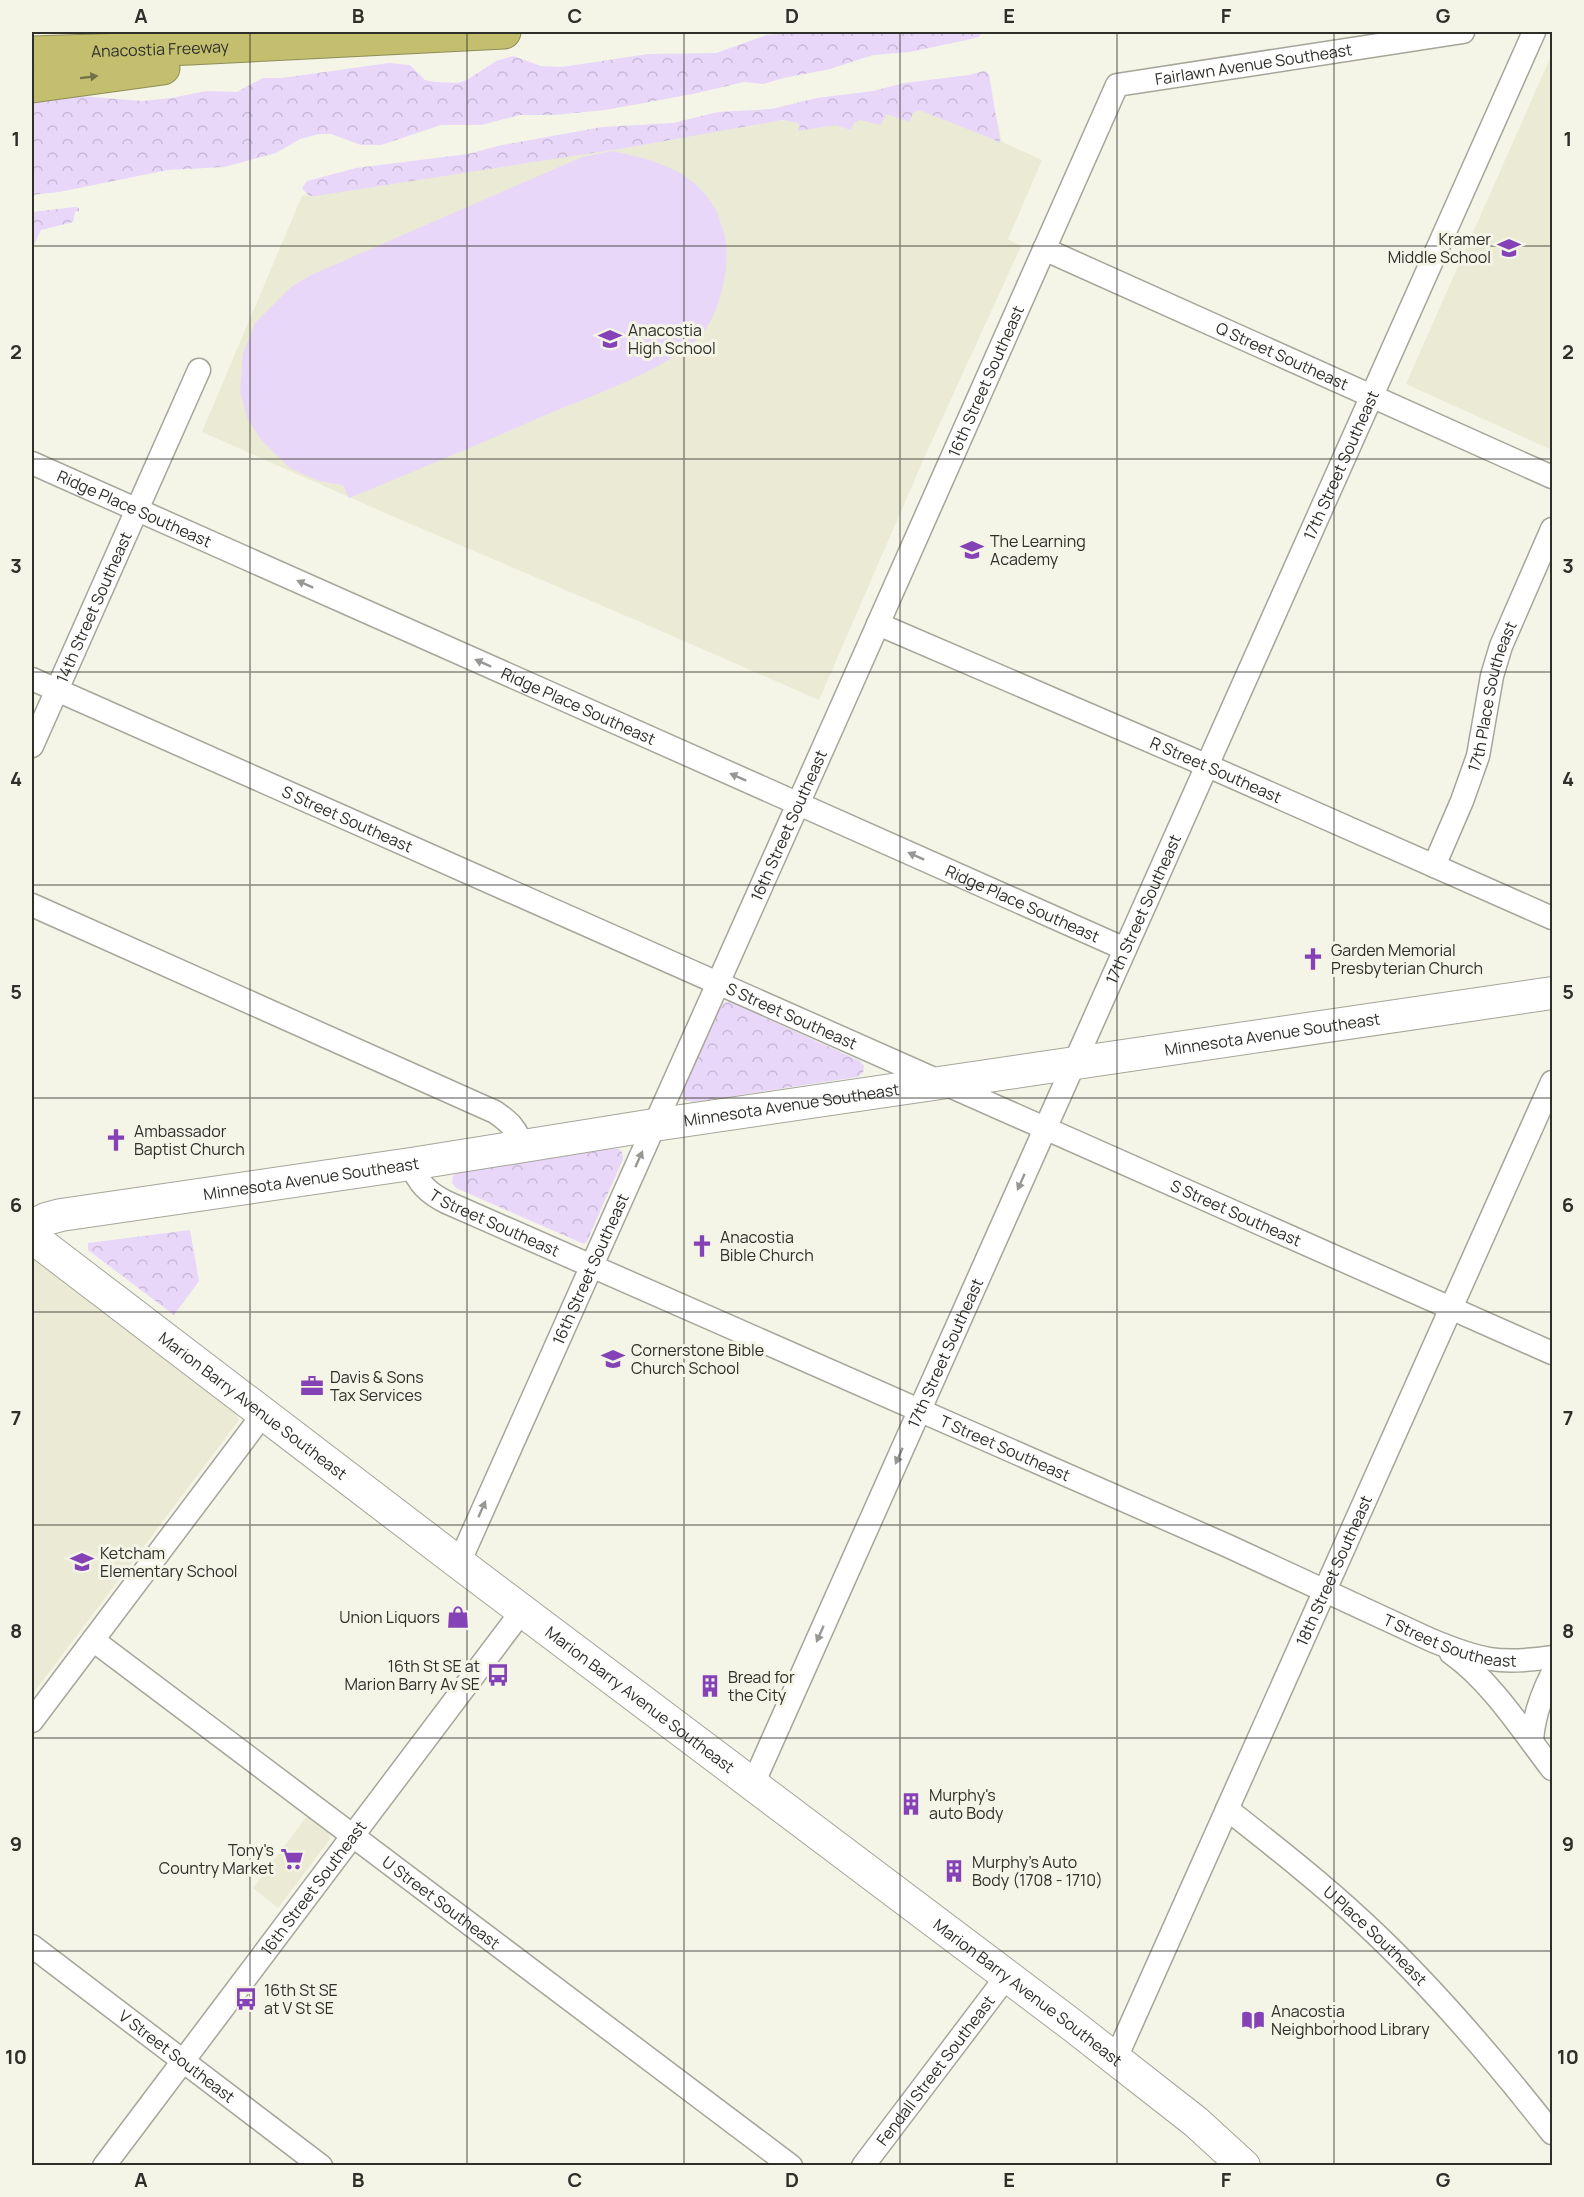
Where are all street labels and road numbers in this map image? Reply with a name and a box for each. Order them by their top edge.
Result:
street label: Anacostia Freeway [91,35,230,62]
street label: Fairlawn Avenue Southeast [1153,38,1354,90]
street label: 16th Street Southeast [943,302,1029,460]
street label: Q Street Southeast [1212,317,1352,395]
street label: 17th Street Southeast [1298,387,1384,543]
street label: Ridge Place Southeast [54,465,215,552]
street label: 14th Street Southeast [51,528,137,686]
street label: 17th Place Southeast [1462,618,1522,775]
street label: Ridge Place Southeast [498,662,659,750]
street label: R Street Southeast [1147,731,1285,808]
street label: 16th Street Southeast [745,746,832,904]
street label: S Street Southeast [278,780,416,857]
street label: 17th Street Southeast [1100,831,1186,987]
street label: Ridge Place Southeast [942,860,1103,947]
street label: S Street Southeast [723,977,861,1054]
street label: Minnesota Avenue Southeast [1163,1007,1382,1061]
street label: Minnesota Avenue Southeast [682,1078,901,1131]
street label: Minnesota Avenue Southeast [202,1152,421,1205]
street label: S Street Southeast [1167,1174,1305,1251]
street label: T Street Southeast [425,1184,563,1262]
street label: 16th Street Southeast [547,1190,634,1348]
street label: 17th Street Southeast [902,1275,988,1431]
street label: Marion Barry Avenue Southeast [154,1327,352,1485]
street label: T Street Southeast [937,1410,1074,1486]
street label: 18th Street Southeast [1291,1492,1377,1649]
street label: T Street Southeast [1380,1608,1517,1672]
street label: Marion Barry Avenue Southeast [541,1621,739,1778]
street label: 16th Street Southeast [255,1816,371,1960]
street label: U Street Southeast [378,1851,505,1954]
street label: U Place Southeast [1319,1881,1432,1990]
street label: Marion Barry Avenue Southeast [929,1914,1127,2071]
street label: Fendall Street Southeast [871,1991,1000,2150]
street label: V Street Southeast [114,2005,240,2108]

